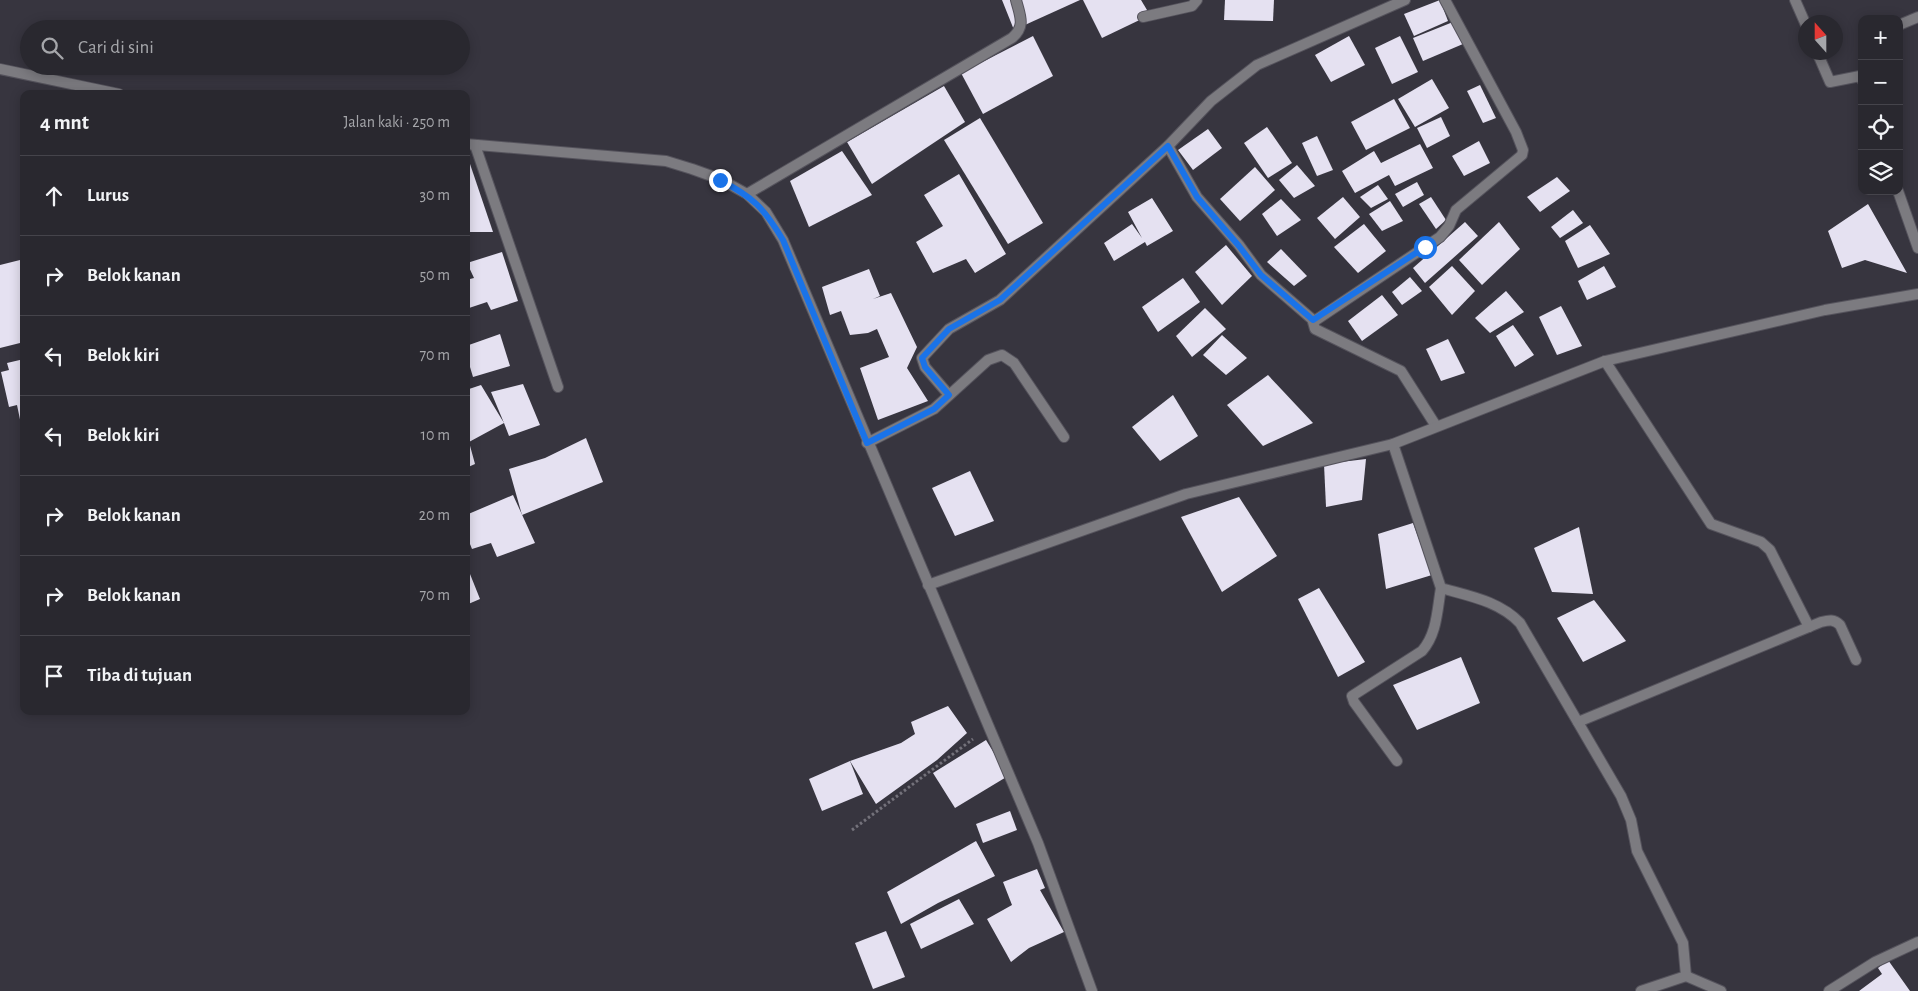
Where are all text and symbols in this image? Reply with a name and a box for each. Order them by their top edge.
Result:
north arrow [1798,15,1843,60]
map controls [1858,15,1903,195]
button: + [1858,15,1903,60]
search box [20,20,470,75]
icon: search [38,34,66,62]
text: Cari di sini [78,38,154,57]
button: − [1858,60,1903,105]
button: locate [1858,105,1903,150]
text: 4 mnt [40,112,89,133]
text: Jalan kaki · 250 m [344,114,450,130]
button: layers [1858,150,1903,195]
route end [709,169,732,192]
icon: ahead [40,182,68,210]
text: Lurus [87,186,129,205]
text: 30 m [420,187,450,203]
route start [1414,236,1437,259]
icon: right [40,262,68,290]
text: Belok kanan [87,266,181,285]
text: 50 m [419,267,450,283]
icon: left [40,342,68,370]
text: Belok kiri [87,346,159,365]
text: 70 m [419,347,450,363]
icon: left [40,422,68,450]
text: Belok kiri [87,426,159,445]
text: 10 m [421,427,450,443]
icon: right [40,502,68,530]
text: Belok kanan [87,506,181,525]
text: 20 m [419,507,450,523]
icon: right [40,582,68,610]
text: Belok kanan [87,586,181,605]
text: 70 m [419,587,450,603]
icon: arrive [40,662,68,690]
text: Tiba di tujuan [87,666,192,685]

